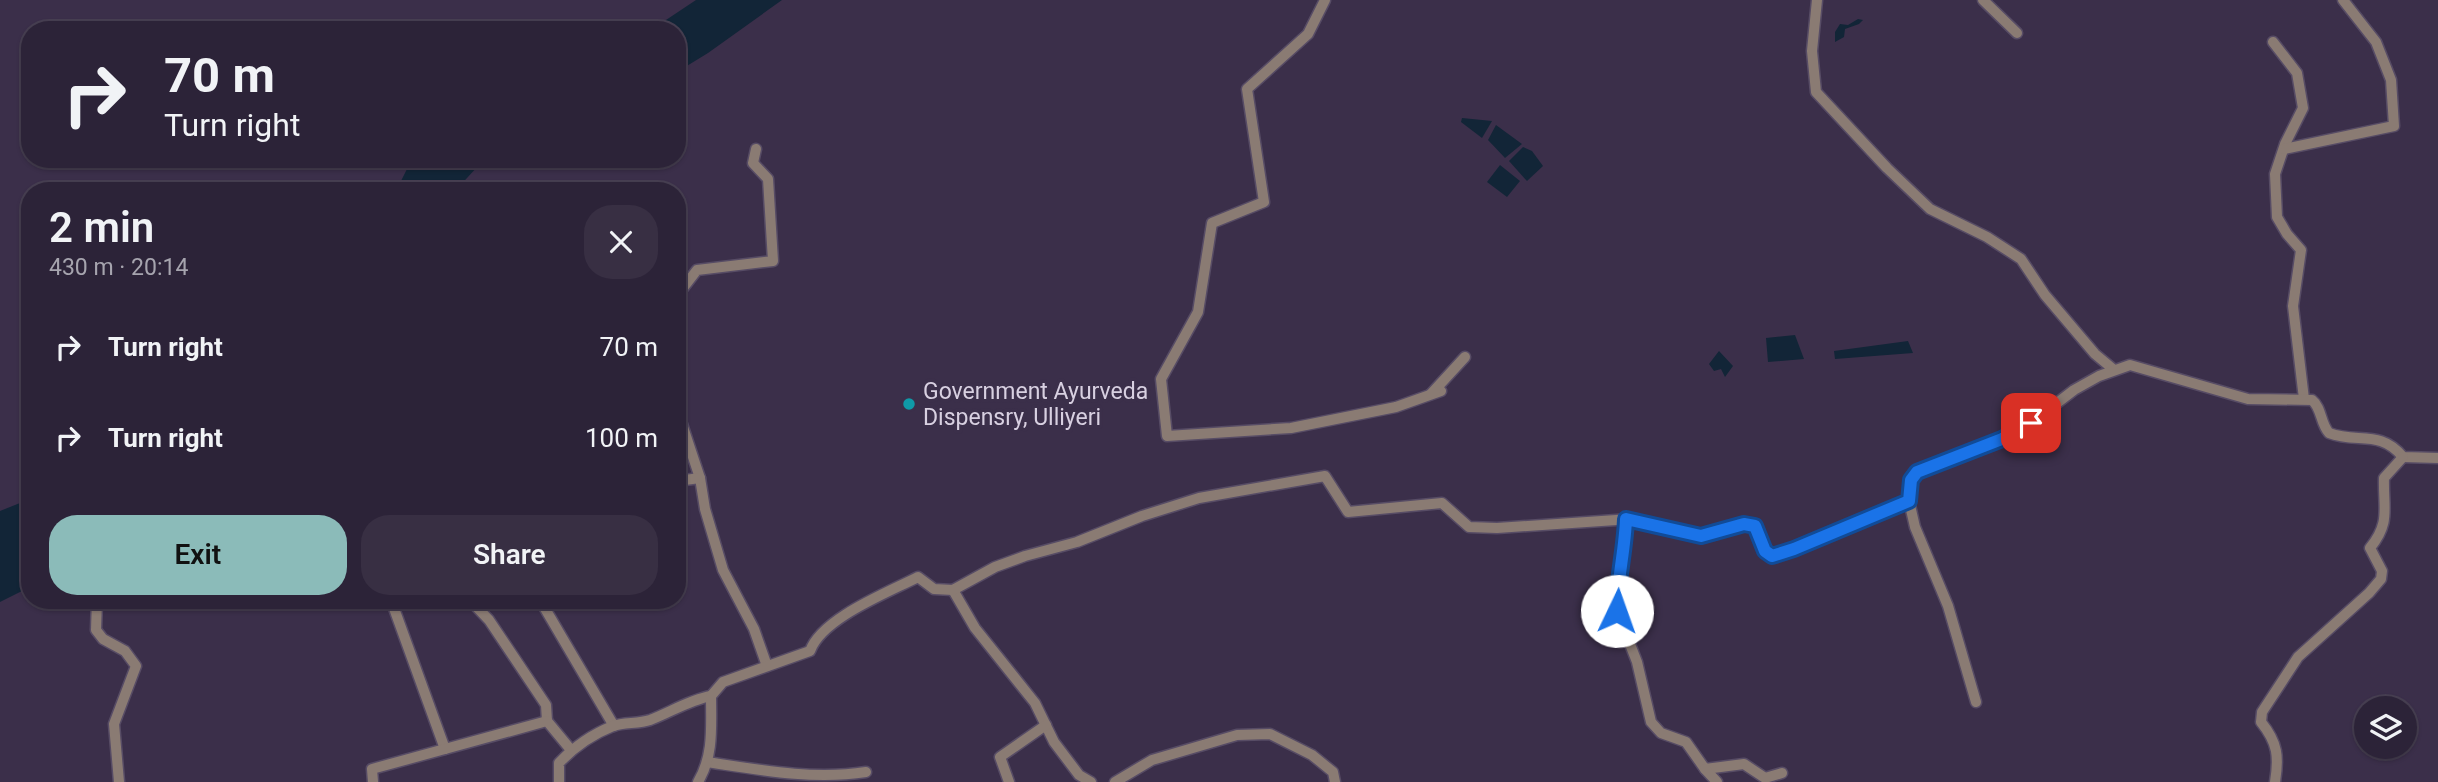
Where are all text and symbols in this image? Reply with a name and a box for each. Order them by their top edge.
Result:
text: 70 m [164,47,275,104]
icon: right [49,49,140,140]
text: Turn right [164,106,300,144]
text: 2 min [49,203,154,252]
button: close [584,205,658,279]
text: 430 m · 20:14 [49,254,188,281]
icon: right [49,328,87,366]
text: Turn right [108,332,223,362]
text: 70 m [600,332,658,362]
place label: Government Ayurveda Dispensry, Ulliyeri [923,378,1148,431]
pin [2001,393,2061,453]
marker: Government Ayurveda Dispensry, Ulliyeri [901,396,917,412]
icon: arrive [2012,404,2050,442]
icon: right [49,419,87,457]
text: Turn right [108,423,223,453]
text: 100 m [585,423,658,453]
button: Exit [49,515,347,595]
button: Share [361,515,658,595]
position arrow [1580,574,1654,648]
map controls [2354,696,2417,759]
button: layers [2354,696,2417,759]

